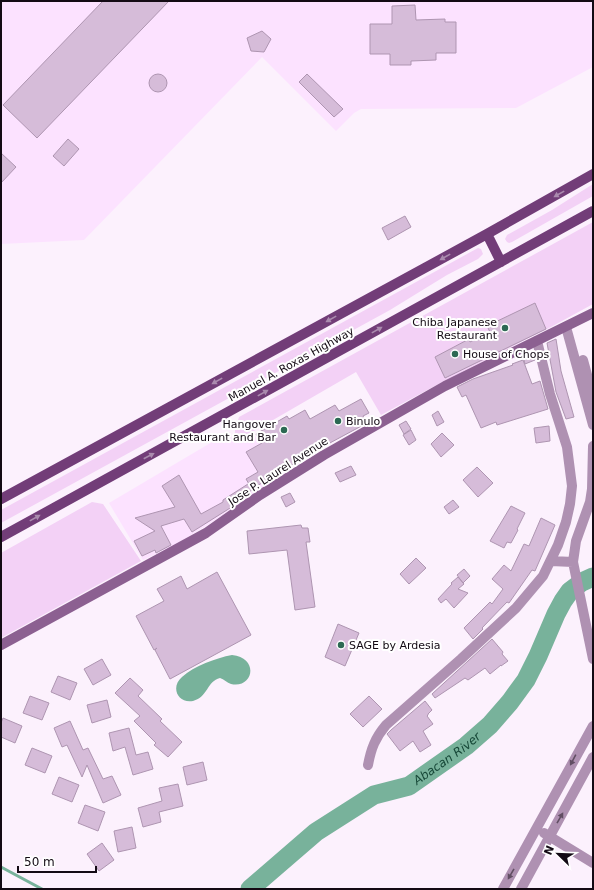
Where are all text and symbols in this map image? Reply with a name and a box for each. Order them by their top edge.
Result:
one-way arrow [553,190,565,197]
one-way arrow [440,253,451,260]
one-way arrow [325,316,337,322]
place label: Chiba Japanese Restaurant [412,316,498,342]
marker: Chiba Japanese Restaurant [500,323,510,333]
street label: Manuel A. Roxas Highway [226,324,357,404]
one-way arrow [371,327,383,334]
place label: House of Chops [463,348,549,361]
marker: House of Chops [450,349,460,359]
one-way arrow [211,378,223,385]
one-way arrow [257,390,269,397]
place label: Binulo [346,415,381,428]
marker: Binulo [333,416,343,426]
place label: Hangover Restaurant and Bar [169,418,276,444]
marker: Hangover Restaurant and Bar [279,425,289,435]
street label: Jose P. Laurel Avenue [225,434,331,509]
one-way arrow [143,453,155,459]
one-way arrow [29,515,41,522]
place label: SAGE by Ardesia [349,639,441,652]
marker: SAGE by Ardesia [336,640,346,650]
water label: Abacan River [410,729,484,788]
one-way arrow [570,754,577,766]
one-way arrow [556,812,563,824]
north arrow [538,834,578,874]
text: N [541,844,557,857]
scale bar [18,848,96,874]
text: 50 m [24,855,55,869]
one-way arrow [508,868,515,880]

